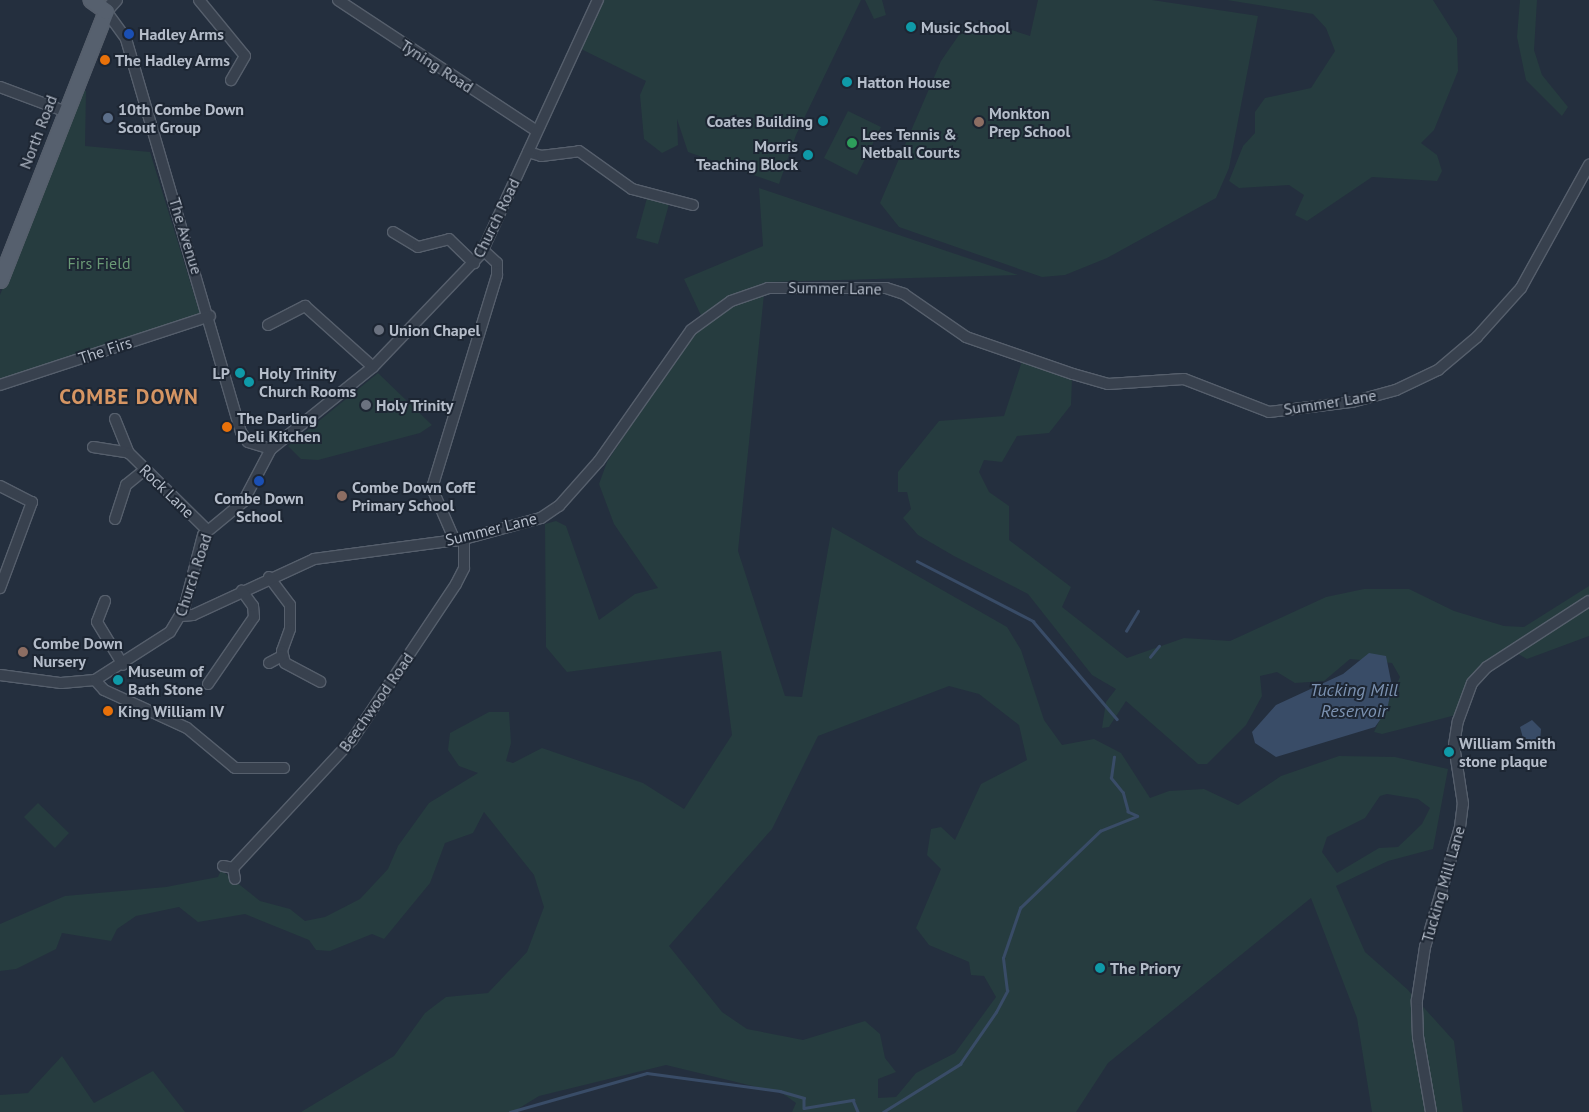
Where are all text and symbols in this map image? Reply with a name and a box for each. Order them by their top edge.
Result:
place label: Music School [921,17,1010,37]
marker: Music School [905,21,917,33]
place label: Hadley Arms [139,24,225,44]
marker: Hadley Arms [123,28,135,40]
street label: Tyning Road [397,35,477,97]
place label: The Hadley Arms [115,50,231,70]
marker: The Hadley Arms [99,54,111,66]
place label: Hatton House [857,72,950,92]
marker: Hatton House [841,76,853,88]
street label: North Road [15,92,61,172]
place label: 10th Combe Down Scout Group [118,99,244,137]
place label: Monkton Prep School [989,103,1070,141]
place label: Coates Building [706,111,813,131]
marker: 10th Combe Down Scout Group [102,112,114,124]
marker: Coates Building [817,115,829,127]
marker: Monkton Prep School [973,116,985,128]
place label: Lees Tennis & Netball Courts [862,124,960,162]
place label: Morris Teaching Block [696,136,798,174]
marker: Lees Tennis & Netball Courts [846,137,858,149]
marker: Morris Teaching Block [802,149,814,161]
street label: Church Road [469,175,523,261]
street label: The Avenue [165,195,207,277]
park label: Firs Field [68,253,130,273]
street label: Summer Lane [788,278,882,298]
place label: Union Chapel [389,320,480,340]
marker: Union Chapel [373,324,385,336]
street label: The Firs [76,332,134,368]
place label: LP [213,363,230,383]
place label: Holy Trinity Church Rooms [259,363,356,401]
marker: LP [234,367,246,379]
marker: Holy Trinity Church Rooms [243,376,255,388]
district label: COMBE DOWN [58,384,200,410]
street label: Summer Lane [1282,385,1378,419]
place label: Holy Trinity [376,395,455,415]
marker: Holy Trinity [360,399,372,411]
place label: The Darling Deli Kitchen [237,408,321,446]
marker: The Darling Deli Kitchen [221,421,233,433]
street label: Rock Lane [135,460,199,522]
marker: Combe Down School [253,475,265,487]
place label: Combe Down CofE Primary School [352,477,476,515]
place label: Combe Down School [214,488,304,526]
marker: Combe Down CofE Primary School [336,490,348,502]
street label: Summer Lane [443,508,539,550]
street label: Church Road [171,531,215,619]
place label: Combe Down Nursery [33,633,123,671]
marker: Combe Down Nursery [17,646,29,658]
street label: Beechwood Road [335,649,417,755]
place label: Museum of Bath Stone [128,661,203,699]
marker: Museum of Bath Stone [112,674,124,686]
water label: Tucking Mill Reservoir [1310,680,1398,722]
place label: King William IV [118,701,224,721]
marker: King William IV [102,705,114,717]
place label: William Smith stone plaque [1459,733,1556,771]
marker: William Smith stone plaque [1443,746,1455,758]
street label: Tucking Mill Lane [1417,824,1469,944]
place label: The Priory [1110,958,1180,978]
marker: The Priory [1094,962,1106,974]

